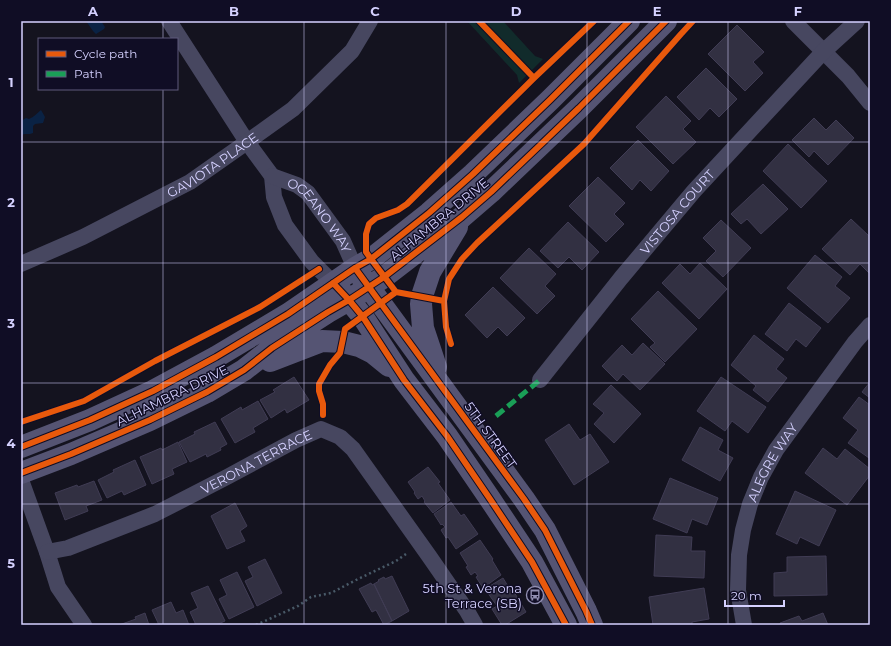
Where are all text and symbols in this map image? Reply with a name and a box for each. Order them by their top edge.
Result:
text: A [87,3,99,19]
text: B [229,3,239,19]
text: C [370,3,380,19]
text: D [511,3,522,19]
text: E [653,3,662,19]
text: F [794,3,802,19]
legend [38,38,178,90]
text: Cycle path [74,46,137,61]
text: Path [74,66,103,81]
text: 1 [8,74,14,90]
street label: GAVIOTA PLACE [164,129,261,201]
street label: VISTOSA COURT [636,166,718,257]
street label: OCEANO WAY [285,174,355,255]
street label: ALHAMBRA DRIVE [386,174,492,264]
text: 2 [7,194,15,210]
text: 3 [6,315,15,331]
street label: ALHAMBRA DRIVE [113,361,231,429]
street label: 5TH STREET [462,399,521,472]
street label: ALEGRE WAY [744,419,801,504]
street label: VERONA TERRACE [198,426,314,497]
text: 4 [7,435,16,451]
text: 5 [7,555,15,571]
place label: 5th St & Verona Terrace (SB) [423,580,522,611]
scale bar [725,582,784,608]
bus stop icon: 5th St & Verona Terrace (SB) [525,585,545,605]
text: 20 m [731,588,762,603]

